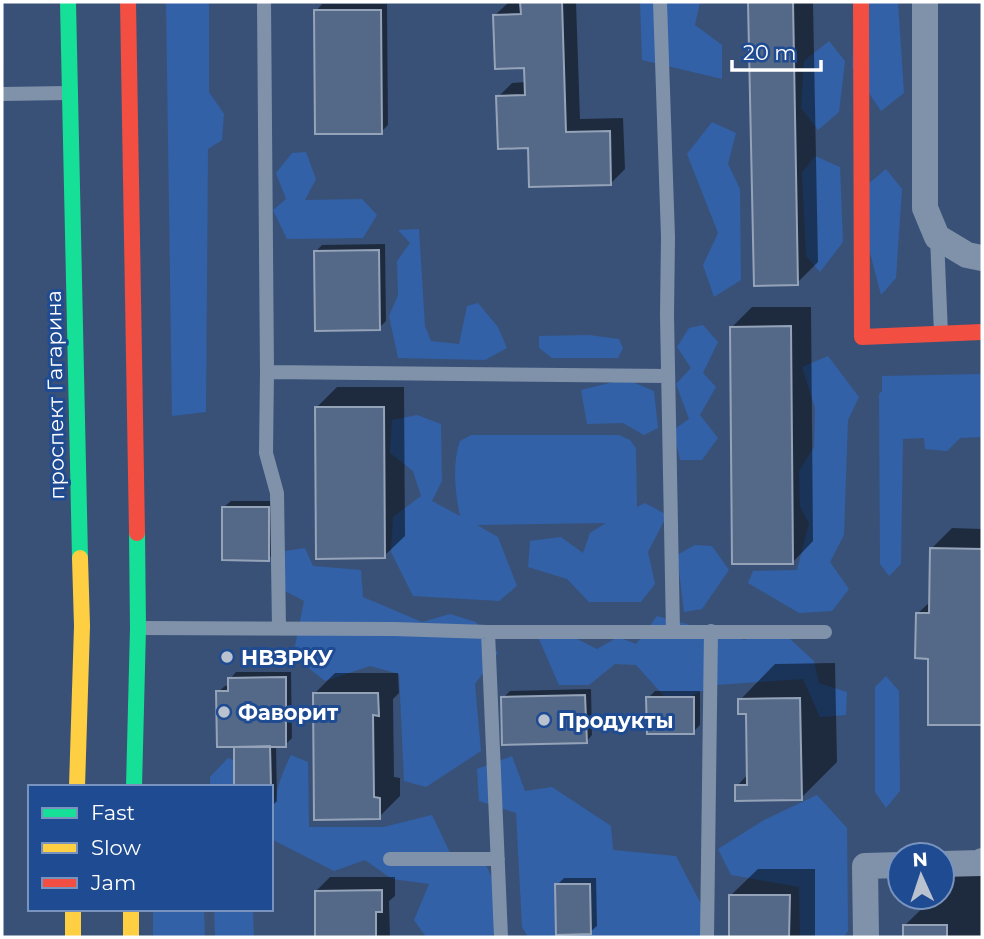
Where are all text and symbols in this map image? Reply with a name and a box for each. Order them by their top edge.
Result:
scale bar [732,28,821,72]
text: 20 m [743,40,797,65]
street label: проспект Гагарина [41,290,69,500]
place label: НВЗРКУ [241,645,334,670]
marker: НВЗРКУ [219,649,235,665]
place label: Фаворит [238,700,339,725]
marker: Фаворит [216,704,232,720]
place label: Продукты [558,708,673,733]
marker: Продукты [536,712,552,728]
legend [28,785,273,911]
text: Fast [91,800,135,825]
text: Slow [91,835,141,860]
north arrow [886,841,956,911]
text: N [912,848,928,871]
text: Jam [90,870,136,895]

